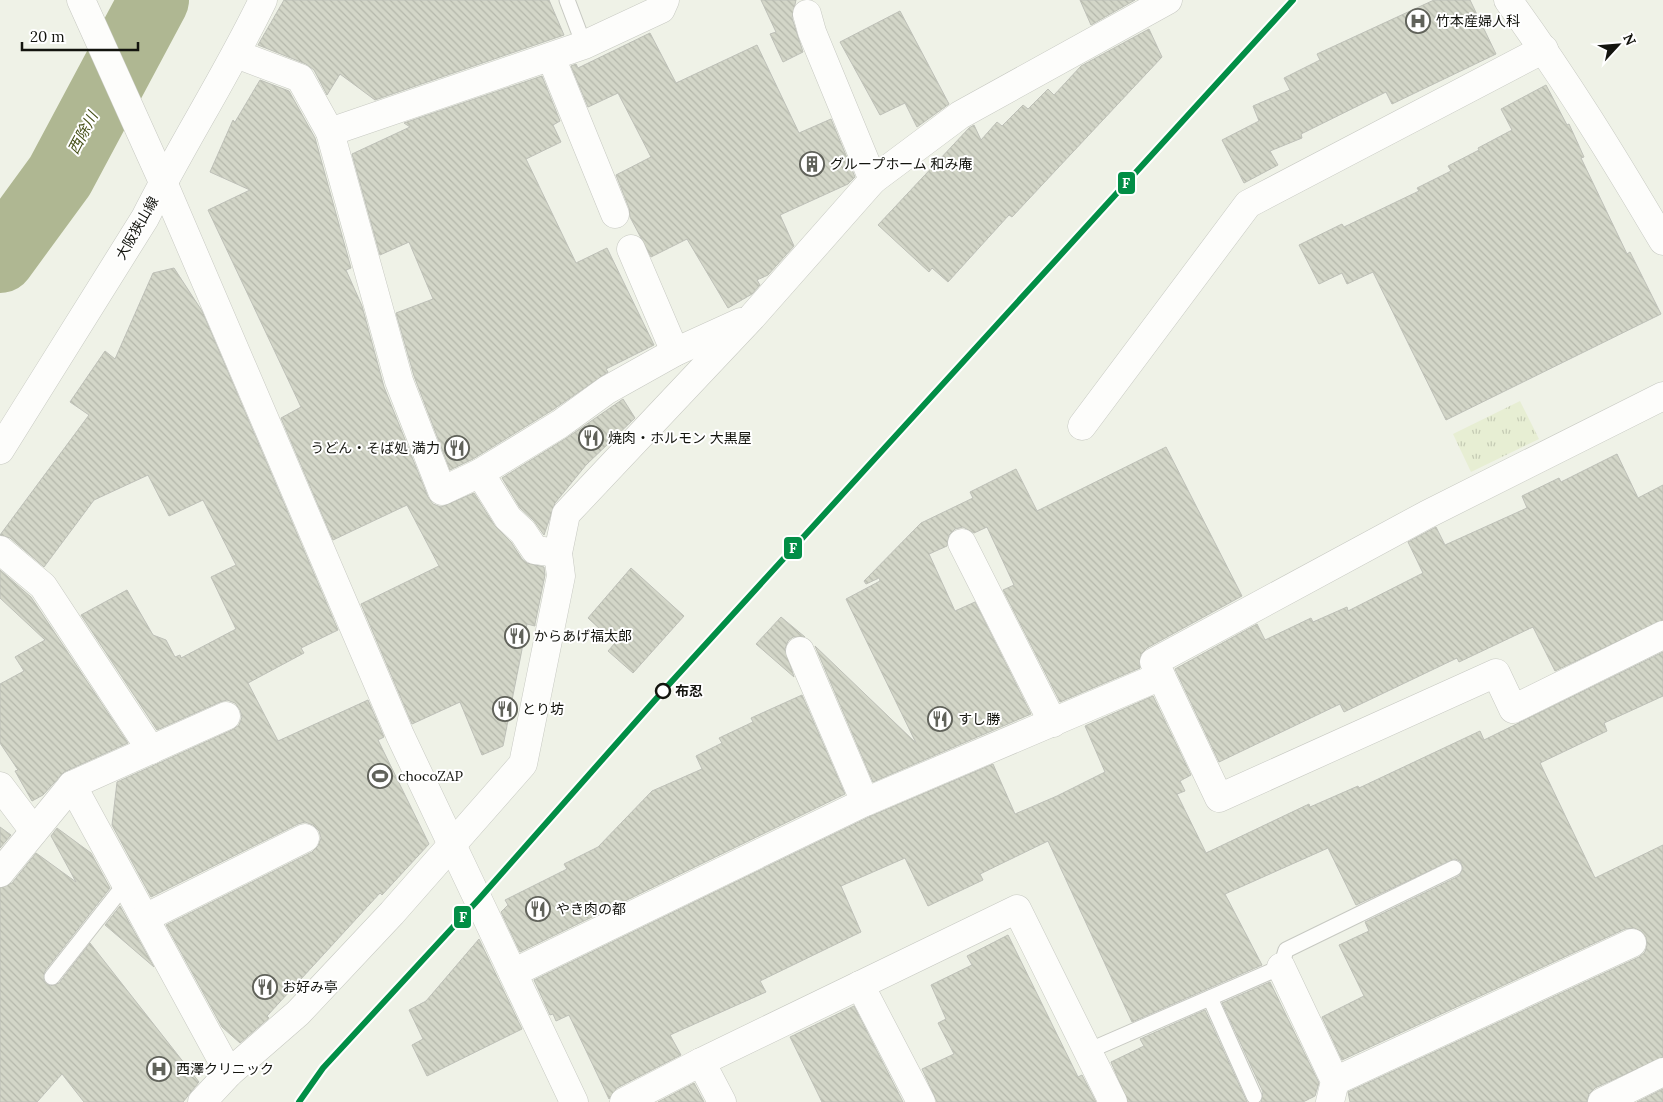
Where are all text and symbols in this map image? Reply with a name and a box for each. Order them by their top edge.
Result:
hospital icon: 竹本産婦人科 [1405,8,1431,34]
place label: 竹本産婦人科 [1436,12,1520,30]
scale bar [22,20,139,52]
north arrow [1593,20,1643,70]
text: 20 m [30,27,65,46]
text: N [1619,30,1640,48]
water label: 西除川 [64,107,102,157]
building icon: グループホーム 和み庵 [799,151,825,177]
place label: グループホーム 和み庵 [830,155,972,173]
line badge: F [1117,171,1136,195]
text: F [1122,174,1130,192]
street label: 大阪狭山線 [112,193,162,263]
restaurant icon: 焼肉・ホルモン 大黒屋 [578,425,604,451]
place label: 焼肉・ホルモン 大黒屋 [608,429,752,447]
restaurant icon: うどん・そば処 満力 [444,435,470,461]
place label: うどん・そば処 満力 [310,439,440,457]
line badge: F [783,536,803,560]
text: F [789,539,797,557]
restaurant icon: からあげ福太郎 [504,623,530,649]
place label: からあげ福太郎 [534,627,632,645]
place label: 布忍 [675,682,703,700]
marker: 布忍 [655,683,671,699]
restaurant icon: とり坊 [492,696,518,722]
place label: とり坊 [522,700,564,718]
restaurant icon: すし勝 [927,706,953,732]
place label: すし勝 [958,710,1001,728]
sports icon: chocoZAP [367,763,393,789]
place label: chocoZAP [398,767,464,785]
restaurant icon: やき肉の都 [525,896,551,922]
place label: やき肉の都 [556,900,626,918]
line badge: F [453,905,472,929]
text: F [459,908,467,926]
restaurant icon: お好み亭 [252,974,278,1000]
place label: お好み亭 [282,978,338,996]
hospital icon: 西澤クリニック [146,1056,172,1082]
place label: 西澤クリニック [176,1060,274,1078]

